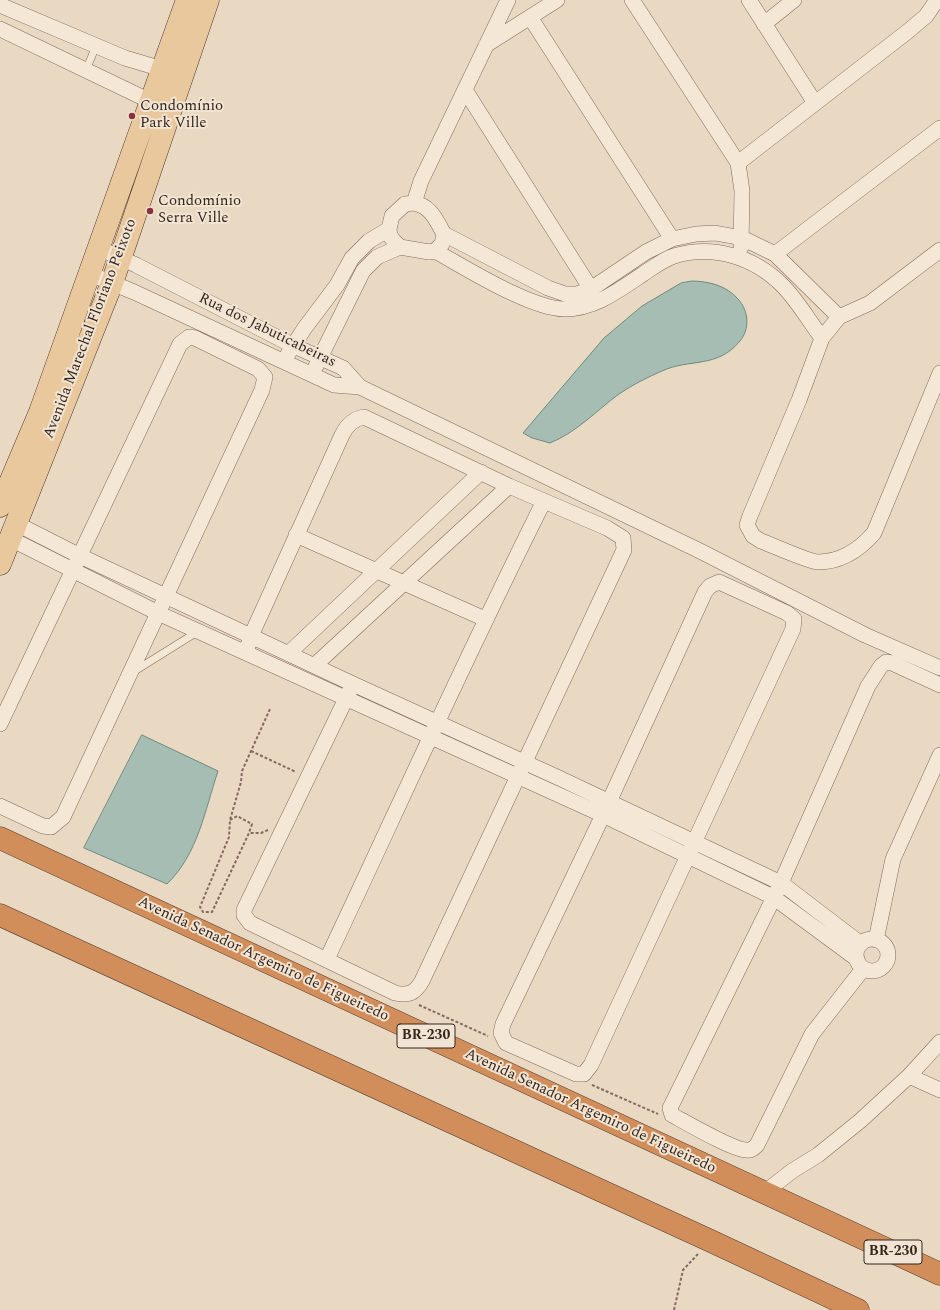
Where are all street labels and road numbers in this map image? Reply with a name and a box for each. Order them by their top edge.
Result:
street label: Avenida Marechal Floriano Peixoto [41,216,141,442]
street label: Rua dos Jabuticabeiras [195,290,339,372]
street label: Avenida Senador Argemiro de Figueiredo [135,894,391,1026]
road number: BR-230 [397,1024,455,1048]
street label: Avenida Senador Argemiro de Figueiredo [462,1046,718,1178]
road number: BR-230 [864,1240,922,1264]

